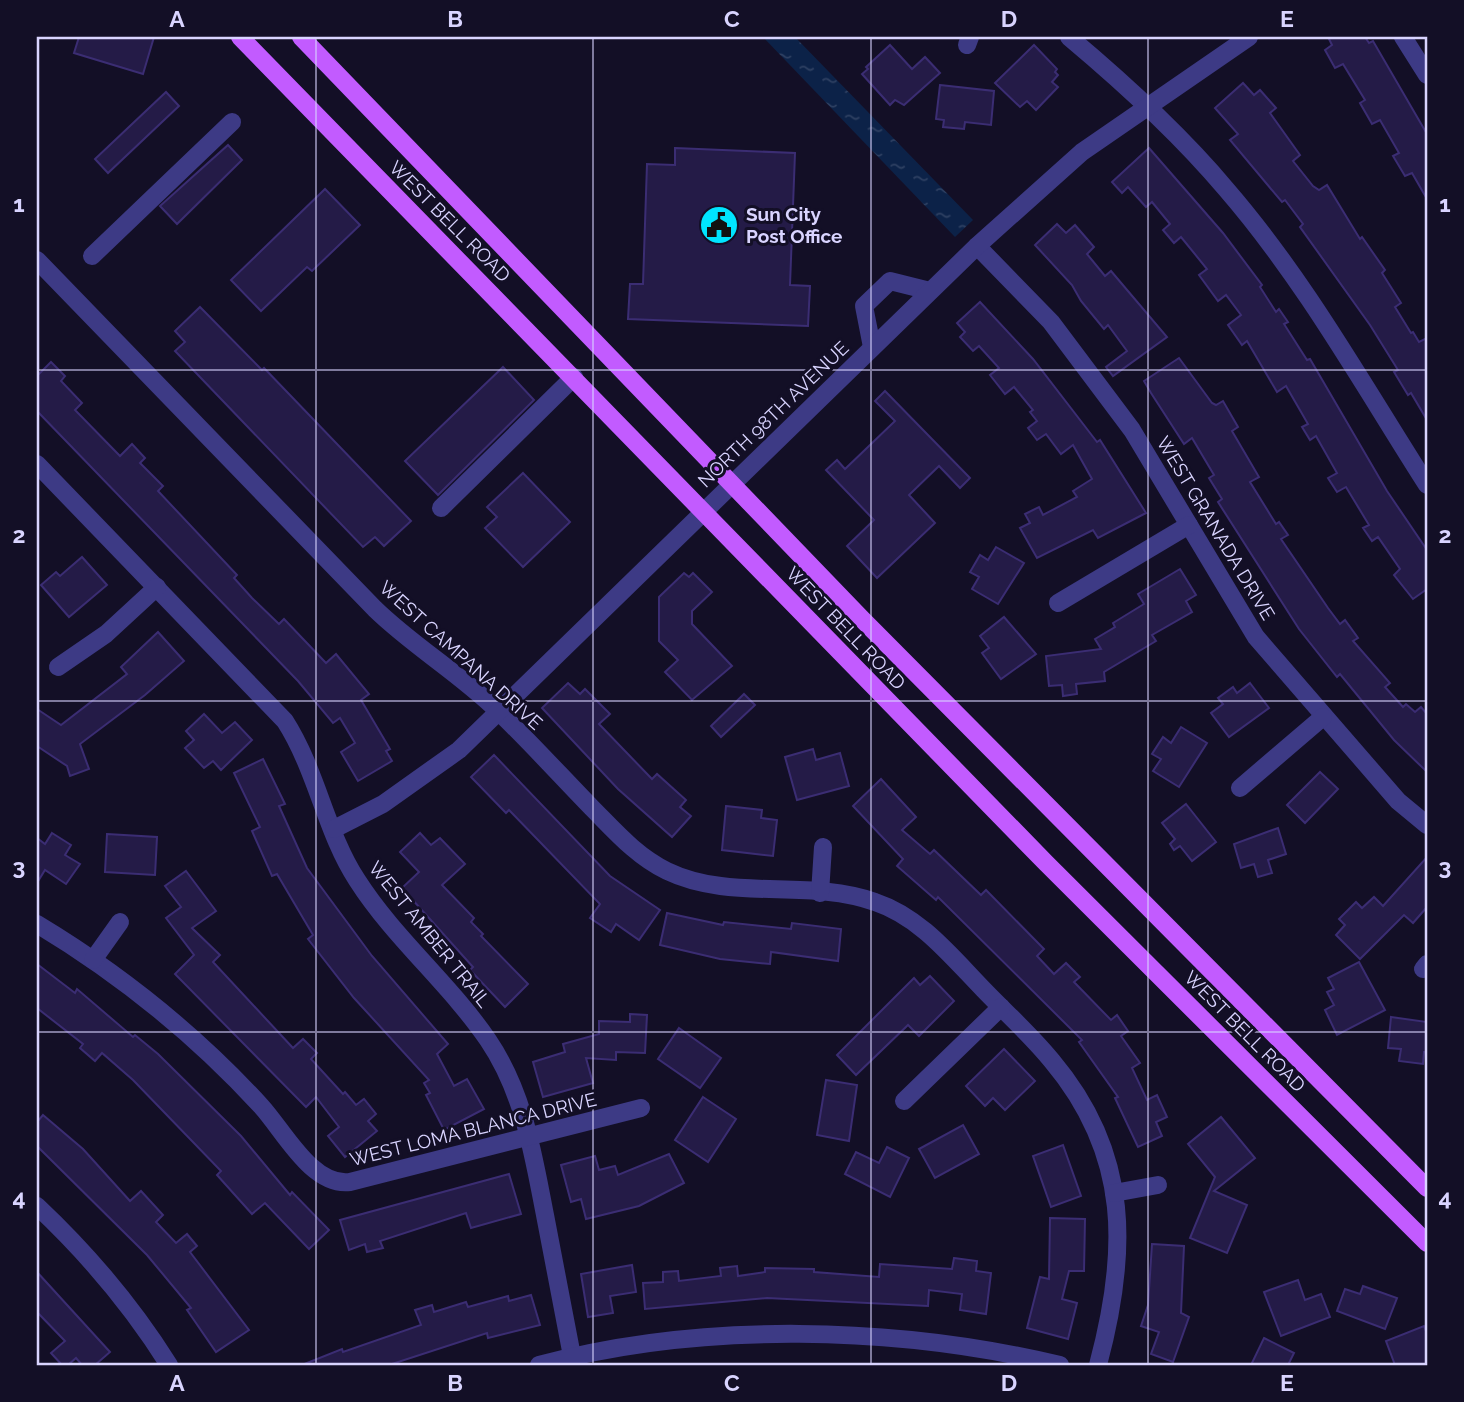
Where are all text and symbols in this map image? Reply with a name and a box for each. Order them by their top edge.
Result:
text: A [169,5,185,32]
text: B [447,5,463,32]
text: C [724,5,740,32]
text: D [1001,5,1017,32]
text: E [1280,5,1294,32]
street label: WEST BELL ROAD [385,156,515,286]
text: 1 [13,190,25,217]
text: 1 [1439,190,1451,217]
place label: Sun City Post Office [746,203,843,247]
public building icon: Sun City Post Office [698,204,740,246]
street label: NORTH 98TH AVENUE [693,336,853,492]
street label: WEST GRANADA DRIVE [1152,432,1280,624]
text: 2 [13,521,25,548]
text: 2 [1439,521,1451,548]
street label: WEST BELL ROAD [782,562,910,694]
street label: WEST CAMPANA DRIVE [375,576,547,734]
text: 3 [13,853,25,880]
text: 3 [1439,853,1451,880]
street label: WEST AMBER TRAIL [364,857,496,1011]
street label: WEST BELL ROAD [1180,966,1310,1096]
street label: WEST LOMA BLANCA DRIVE [347,1088,599,1170]
text: 4 [12,1184,26,1211]
text: 4 [1438,1184,1452,1211]
text: A [169,1369,185,1396]
text: B [447,1369,463,1396]
text: C [724,1369,740,1396]
text: D [1001,1369,1017,1396]
text: E [1280,1369,1294,1396]

